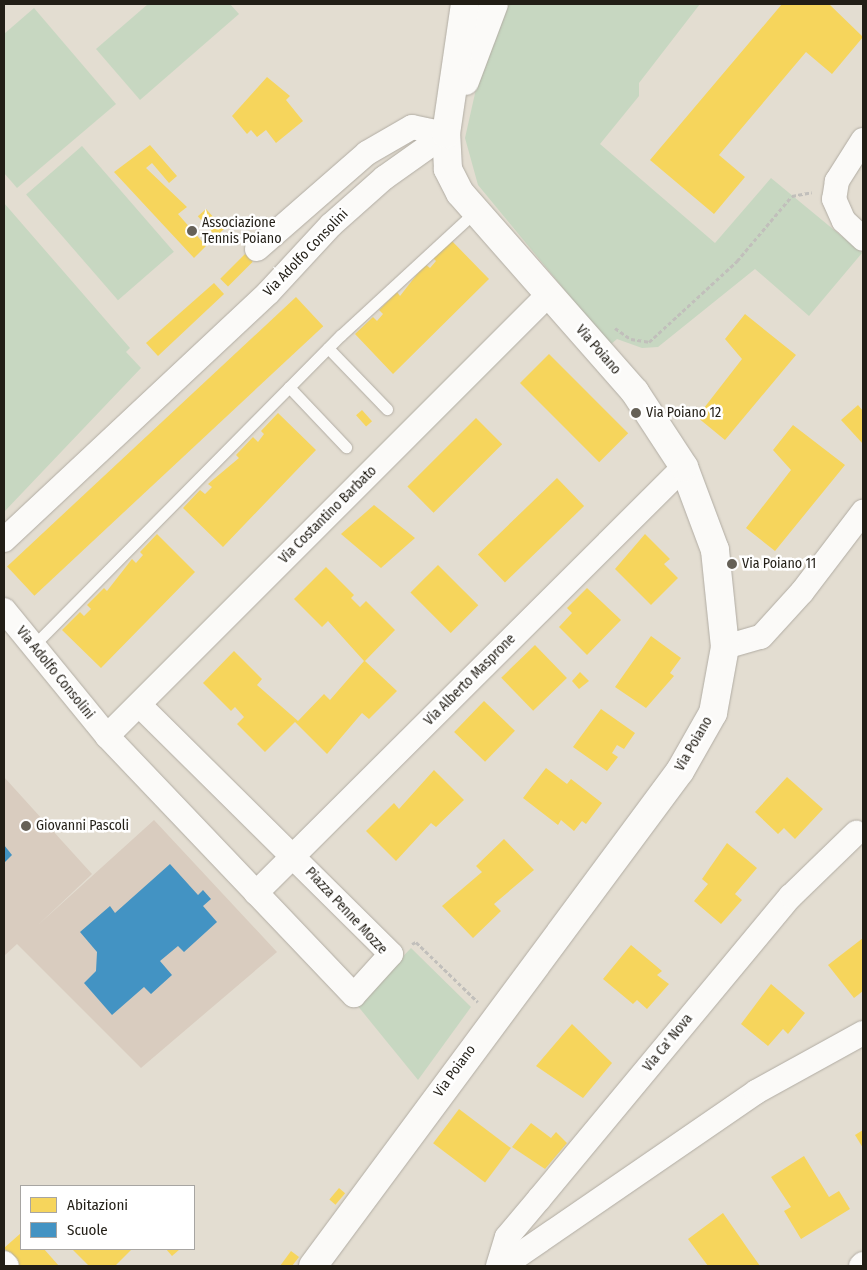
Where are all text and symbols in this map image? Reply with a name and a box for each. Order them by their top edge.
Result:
street label: Via Adolfo Consolini [260,206,352,300]
place label: Associazione Tennis Poiano [202,215,282,248]
marker: Associazione Tennis Poiano [186,225,198,237]
street label: Via Poiano [572,322,624,378]
place label: Via Poiano 12 [646,405,721,421]
marker: Via Poiano 12 [630,407,642,419]
street label: Via Costantino Barbato [276,463,380,567]
place label: Via Poiano 11 [742,556,816,572]
marker: Via Poiano 11 [726,558,738,570]
street label: Via Adolfo Consolini [12,623,98,723]
street label: Via Alberto Masprone [421,631,519,729]
street label: Via Poiano [672,714,716,774]
place label: Giovanni Pascoli [36,818,129,834]
marker: Giovanni Pascoli [20,820,32,832]
street label: Piazza Penne Mozze [301,864,391,958]
street label: Via Ca' Nova [640,1011,696,1075]
street label: Via Poiano [431,1042,479,1100]
legend [20,1185,195,1250]
text: Abitazioni [67,1196,128,1214]
text: Scuole [67,1221,108,1239]

